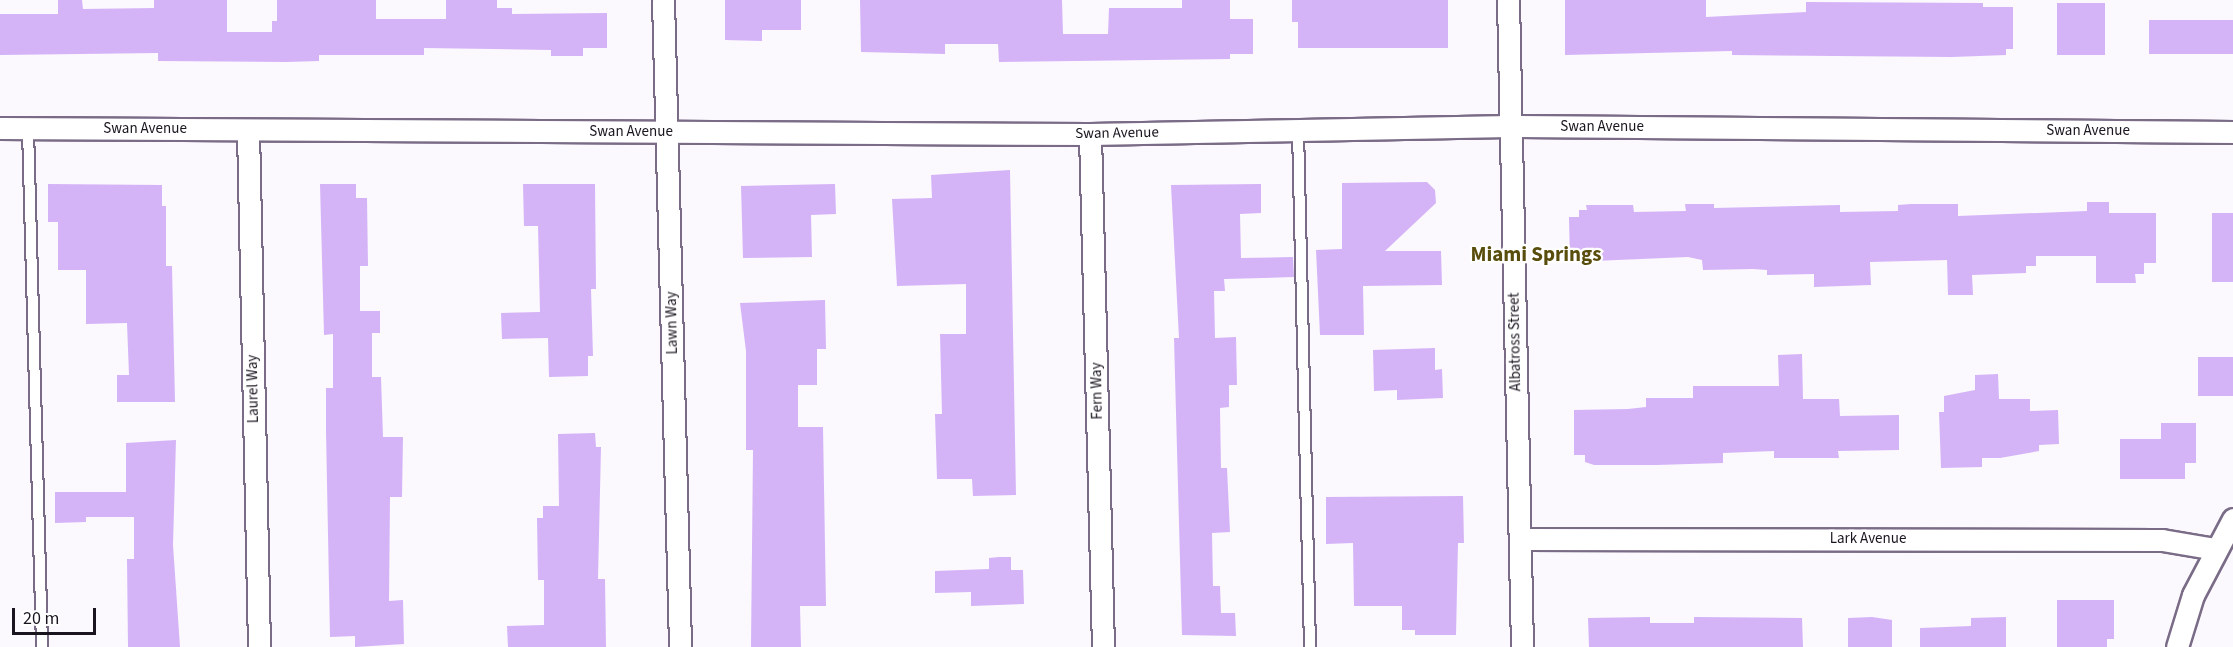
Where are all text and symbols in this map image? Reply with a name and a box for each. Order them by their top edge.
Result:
street label: Swan Avenue [1560,118,1644,136]
street label: Swan Avenue [103,120,187,138]
street label: Swan Avenue [2046,122,2130,140]
street label: Swan Avenue [589,123,673,141]
street label: Swan Avenue [1075,123,1159,143]
district label: Miami Springs [1470,241,1602,267]
street label: Lawn Way [662,291,682,355]
street label: Albatross Street [1505,292,1525,392]
street label: Laurel Way [243,355,263,423]
street label: Fern Way [1088,362,1106,420]
street label: Lark Avenue [1830,530,1906,548]
scale bar [15,596,99,634]
text: 20 m [23,606,59,631]

